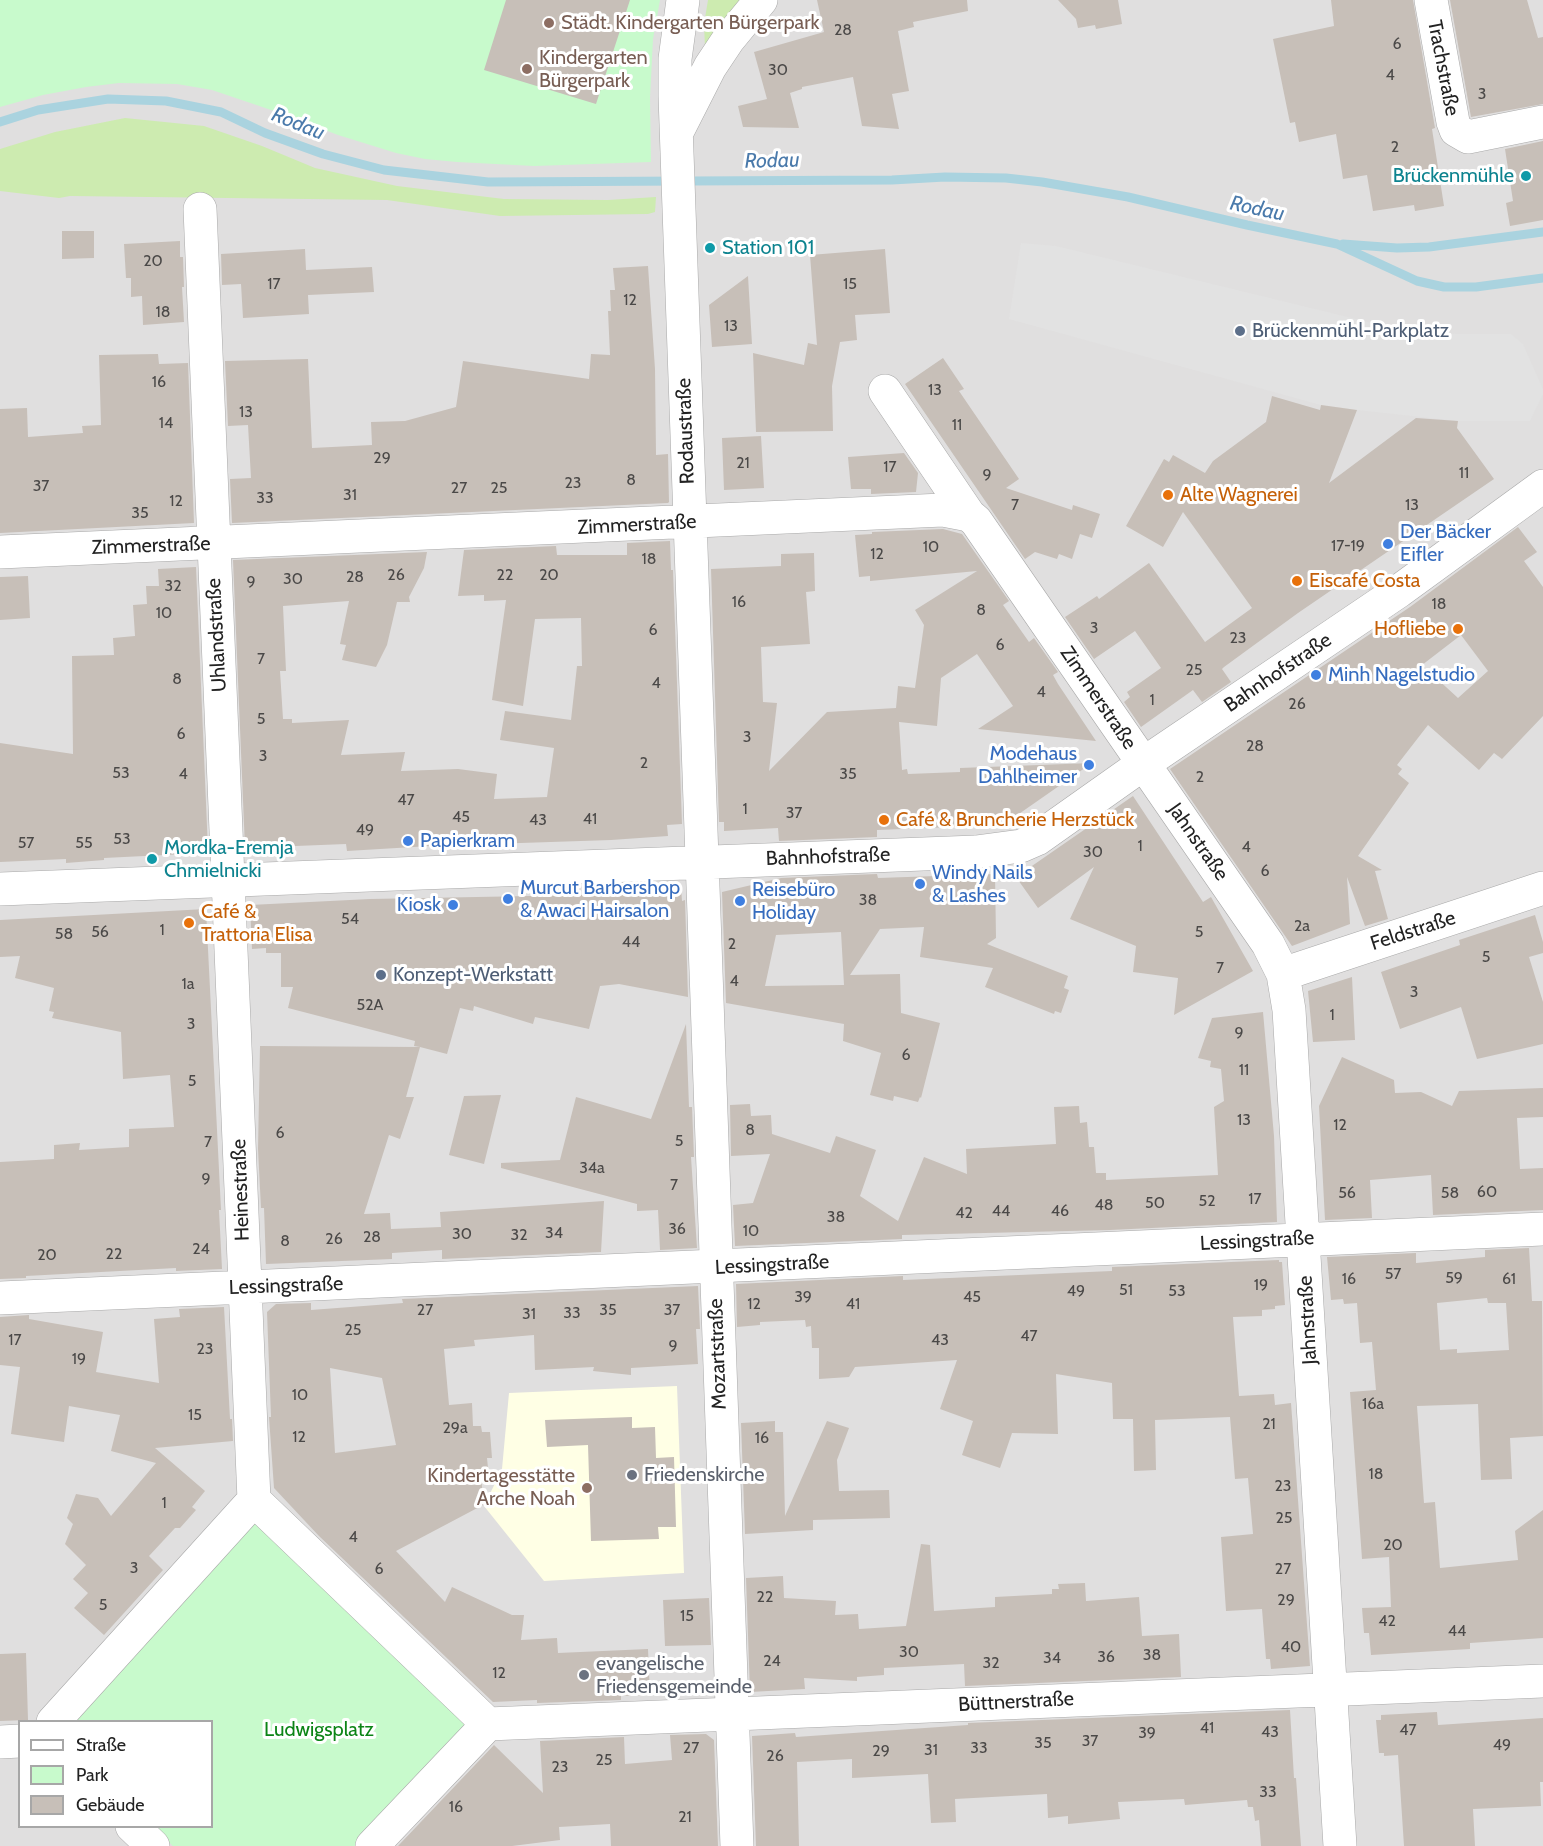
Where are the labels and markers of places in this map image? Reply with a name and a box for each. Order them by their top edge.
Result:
place label: Städt. Kindergarten Bürgerpark [561,11,819,35]
marker: Städt. Kindergarten Bürgerpark [542,16,556,30]
place label: Kindergarten Bürgerpark [539,46,648,93]
marker: Kindergarten Bürgerpark [520,62,534,76]
place label: Brückenmühle [1393,164,1514,188]
marker: Brückenmühle [1519,169,1533,183]
place label: Station 101 [722,236,814,260]
marker: Station 101 [703,241,717,255]
place label: Brückenmühl-Parkplatz [1252,319,1449,343]
marker: Brückenmühl-Parkplatz [1233,324,1247,338]
place label: Alte Wagnerei [1180,483,1298,507]
marker: Alte Wagnerei [1161,488,1175,502]
place label: Der Bäcker Eifler [1400,520,1491,567]
marker: Der Bäcker Eifler [1381,537,1395,551]
place label: Eiscafé Costa [1309,569,1420,593]
marker: Eiscafé Costa [1290,574,1304,588]
place label: Hofliebe [1374,617,1446,641]
marker: Hofliebe [1451,622,1465,636]
place label: Minh Nagelstudio [1328,663,1475,687]
marker: Minh Nagelstudio [1309,668,1323,682]
place label: Modehaus Dahlheimer [978,742,1077,789]
marker: Modehaus Dahlheimer [1082,758,1096,772]
place label: Café & Bruncherie Herzstück [896,808,1134,832]
marker: Café & Bruncherie Herzstück [877,813,891,827]
place label: Papierkram [420,829,515,853]
marker: Papierkram [401,834,415,848]
place label: Mordka-Eremja Chmielnicki [164,836,294,883]
marker: Mordka-Eremja Chmielnicki [145,852,159,866]
place label: Windy Nails & Lashes [932,861,1033,908]
place label: Murcut Barbershop & Awaci Hairsalon [520,876,680,923]
marker: Windy Nails & Lashes [913,877,927,891]
place label: Reisebüro Holiday [752,878,835,925]
marker: Murcut Barbershop & Awaci Hairsalon [501,892,515,906]
place label: Kiosk [397,893,441,917]
marker: Reisebüro Holiday [733,894,747,908]
marker: Kiosk [446,898,460,912]
place label: Café & Trattoria Elisa [201,900,312,947]
marker: Café & Trattoria Elisa [182,916,196,930]
place label: Konzept-Werkstatt [393,963,553,987]
marker: Konzept-Werkstatt [374,968,388,982]
place label: Friedenskirche [644,1463,765,1487]
place label: Kindertagesstätte Arche Noah [427,1464,575,1511]
marker: Friedenskirche [625,1468,639,1482]
marker: Kindertagesstätte Arche Noah [580,1481,594,1495]
place label: evangelische Friedensgemeinde [596,1652,752,1699]
marker: evangelische Friedensgemeinde [577,1668,591,1682]

